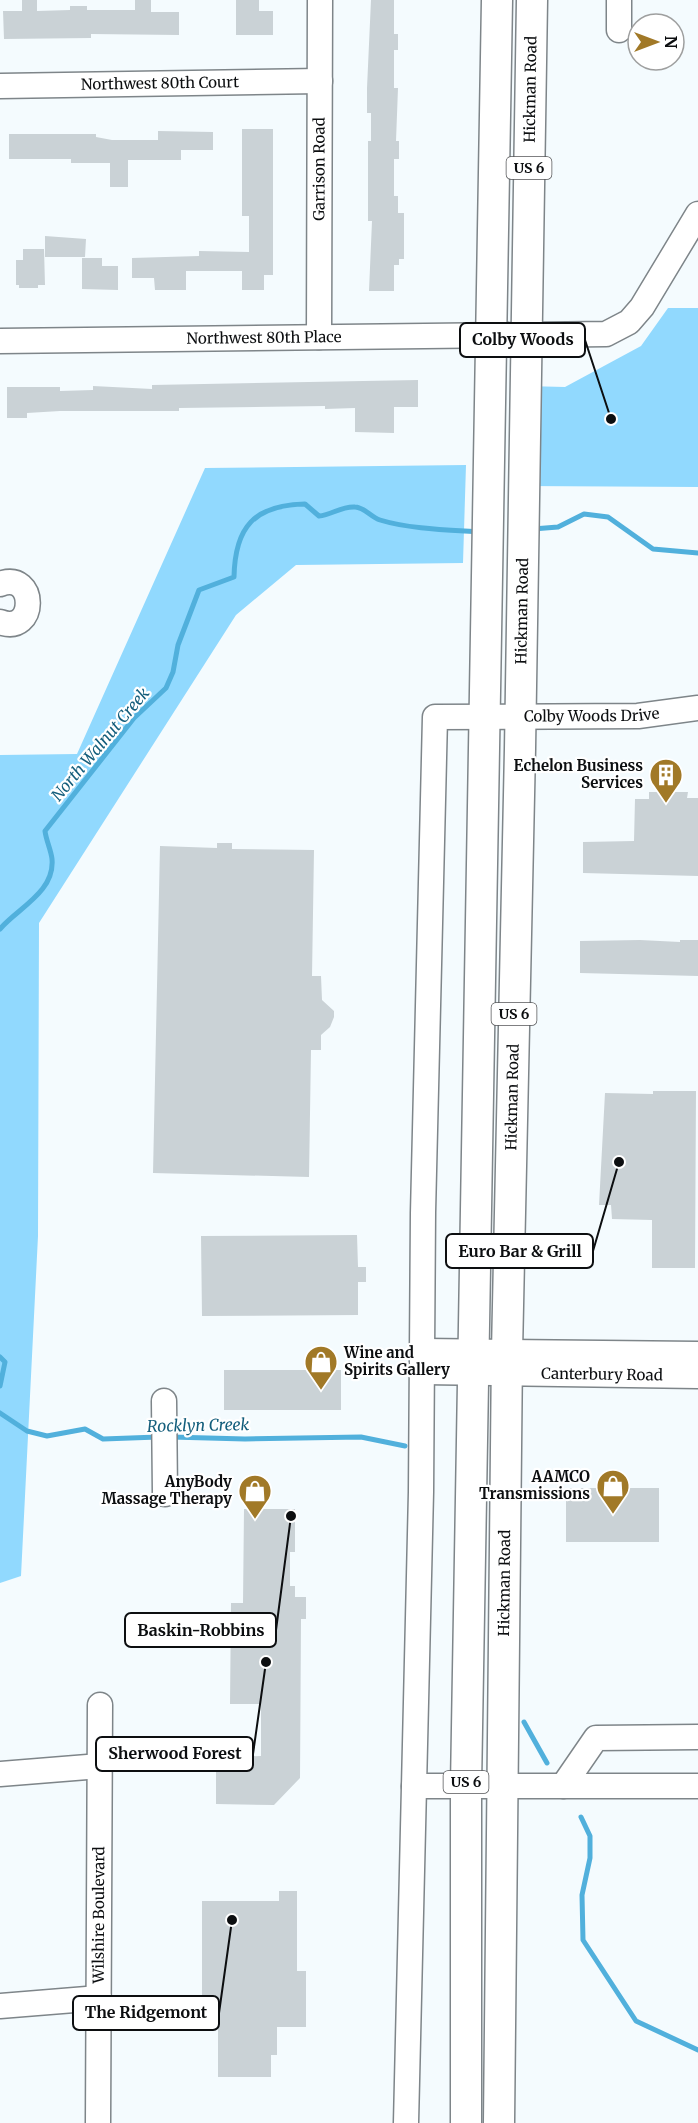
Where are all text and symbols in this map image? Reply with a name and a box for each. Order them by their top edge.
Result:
north arrow [626,12,686,72]
street label: Hickman Road [520,36,540,143]
text: N [661,36,681,49]
street label: Northwest 80th Court [81,72,239,94]
street label: Garrison Road [309,117,329,221]
road number: US 6 [506,157,552,179]
callout: Colby Woods [460,323,585,357]
street label: Northwest 80th Place [186,327,342,348]
text: Colby Woods [472,329,574,349]
street label: Hickman Road [511,558,532,665]
water label: North Walnut Creek [47,683,153,805]
street label: Colby Woods Drive [524,703,661,726]
place label: Echelon Business Services [514,756,643,792]
building icon: Echelon Business Services [648,757,684,804]
road number: US 6 [492,1003,536,1025]
street label: Hickman Road [501,1044,523,1151]
callout: Euro Bar & Grill [446,1234,593,1268]
text: Euro Bar & Grill [458,1241,582,1261]
place label: Wine and Spirits Gallery [343,1343,450,1379]
shop icon: Wine and Spirits Gallery [303,1344,339,1391]
street label: Canterbury Road [541,1364,663,1384]
water label: Rocklyn Creek [147,1414,250,1436]
place label: AAMCO Transmissions [479,1467,590,1503]
shop icon: AAMCO Transmissions [595,1468,631,1515]
place label: AnyBody Massage Therapy [101,1472,232,1508]
shop icon: AnyBody Massage Therapy [237,1473,273,1520]
street label: Hickman Road [494,1530,514,1636]
callout: Baskin-Robbins [125,1613,276,1647]
text: Baskin-Robbins [137,1620,265,1640]
callout: Sherwood Forest [96,1737,253,1771]
text: Sherwood Forest [108,1743,242,1763]
road number: US 6 [444,1771,488,1793]
street label: Wilshire Boulevard [89,1846,108,1985]
callout: The Ridgemont [73,1996,219,2030]
text: The Ridgemont [85,2002,208,2022]

